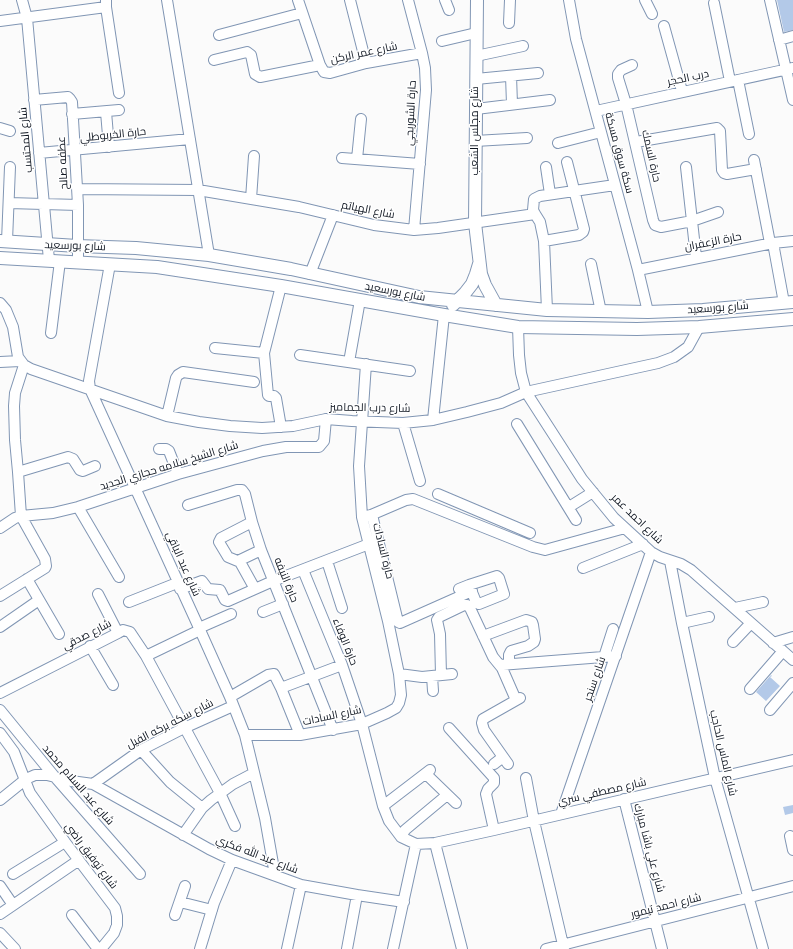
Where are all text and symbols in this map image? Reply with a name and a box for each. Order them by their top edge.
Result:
street label: شارع عمر الركن [329,39,399,67]
street label: درب الحجر [666,67,710,89]
street label: حارة الشوربجي [403,80,419,146]
street label: شارع مجلس الشعب [468,86,482,176]
street label: شارع المحتسب [17,107,35,173]
street label: سكة سوق مسكة [602,111,636,195]
street label: حارة الخربوطلي [79,125,147,145]
street label: حارة السمك [639,129,663,183]
street label: عطفه صالح [55,136,71,190]
street label: شارع الهياتم [340,198,396,222]
street label: حارة الزعفران [683,230,743,254]
street label: شارع بورسعيد [44,238,106,254]
street label: شارع بورسعيد [364,280,426,304]
street label: شارع بورسعيد [687,299,749,317]
street label: شارع درب الجماميز [329,401,411,415]
street label: شارع الشيخ سلامه حجازي الجديد [98,439,240,493]
street label: شارع احمد عمر [608,491,666,547]
street label: حارة السادات [370,522,396,580]
street label: شارع عبد الباقي [163,530,203,598]
street label: حارة النيفه [271,556,301,604]
street label: حارة الوفاء [330,616,360,668]
street label: شارع صدقي [60,617,114,653]
street label: شارع سنجر [581,655,609,703]
street label: شارع سكه بركه الفيل [124,696,216,752]
street label: شارع السادات [301,703,363,729]
street label: شارع الماس الحاجب [707,709,739,797]
street label: شارع عبد السلام محمد [39,742,117,828]
street label: شارع مصطفي سري [556,775,648,809]
street label: شارع علي باشا مبارك [631,802,667,894]
street label: شارع توفيق راضي [62,820,120,892]
street label: شارع عبد الله فكري [214,833,300,877]
street label: شارع احمد تيمور [629,891,703,921]

